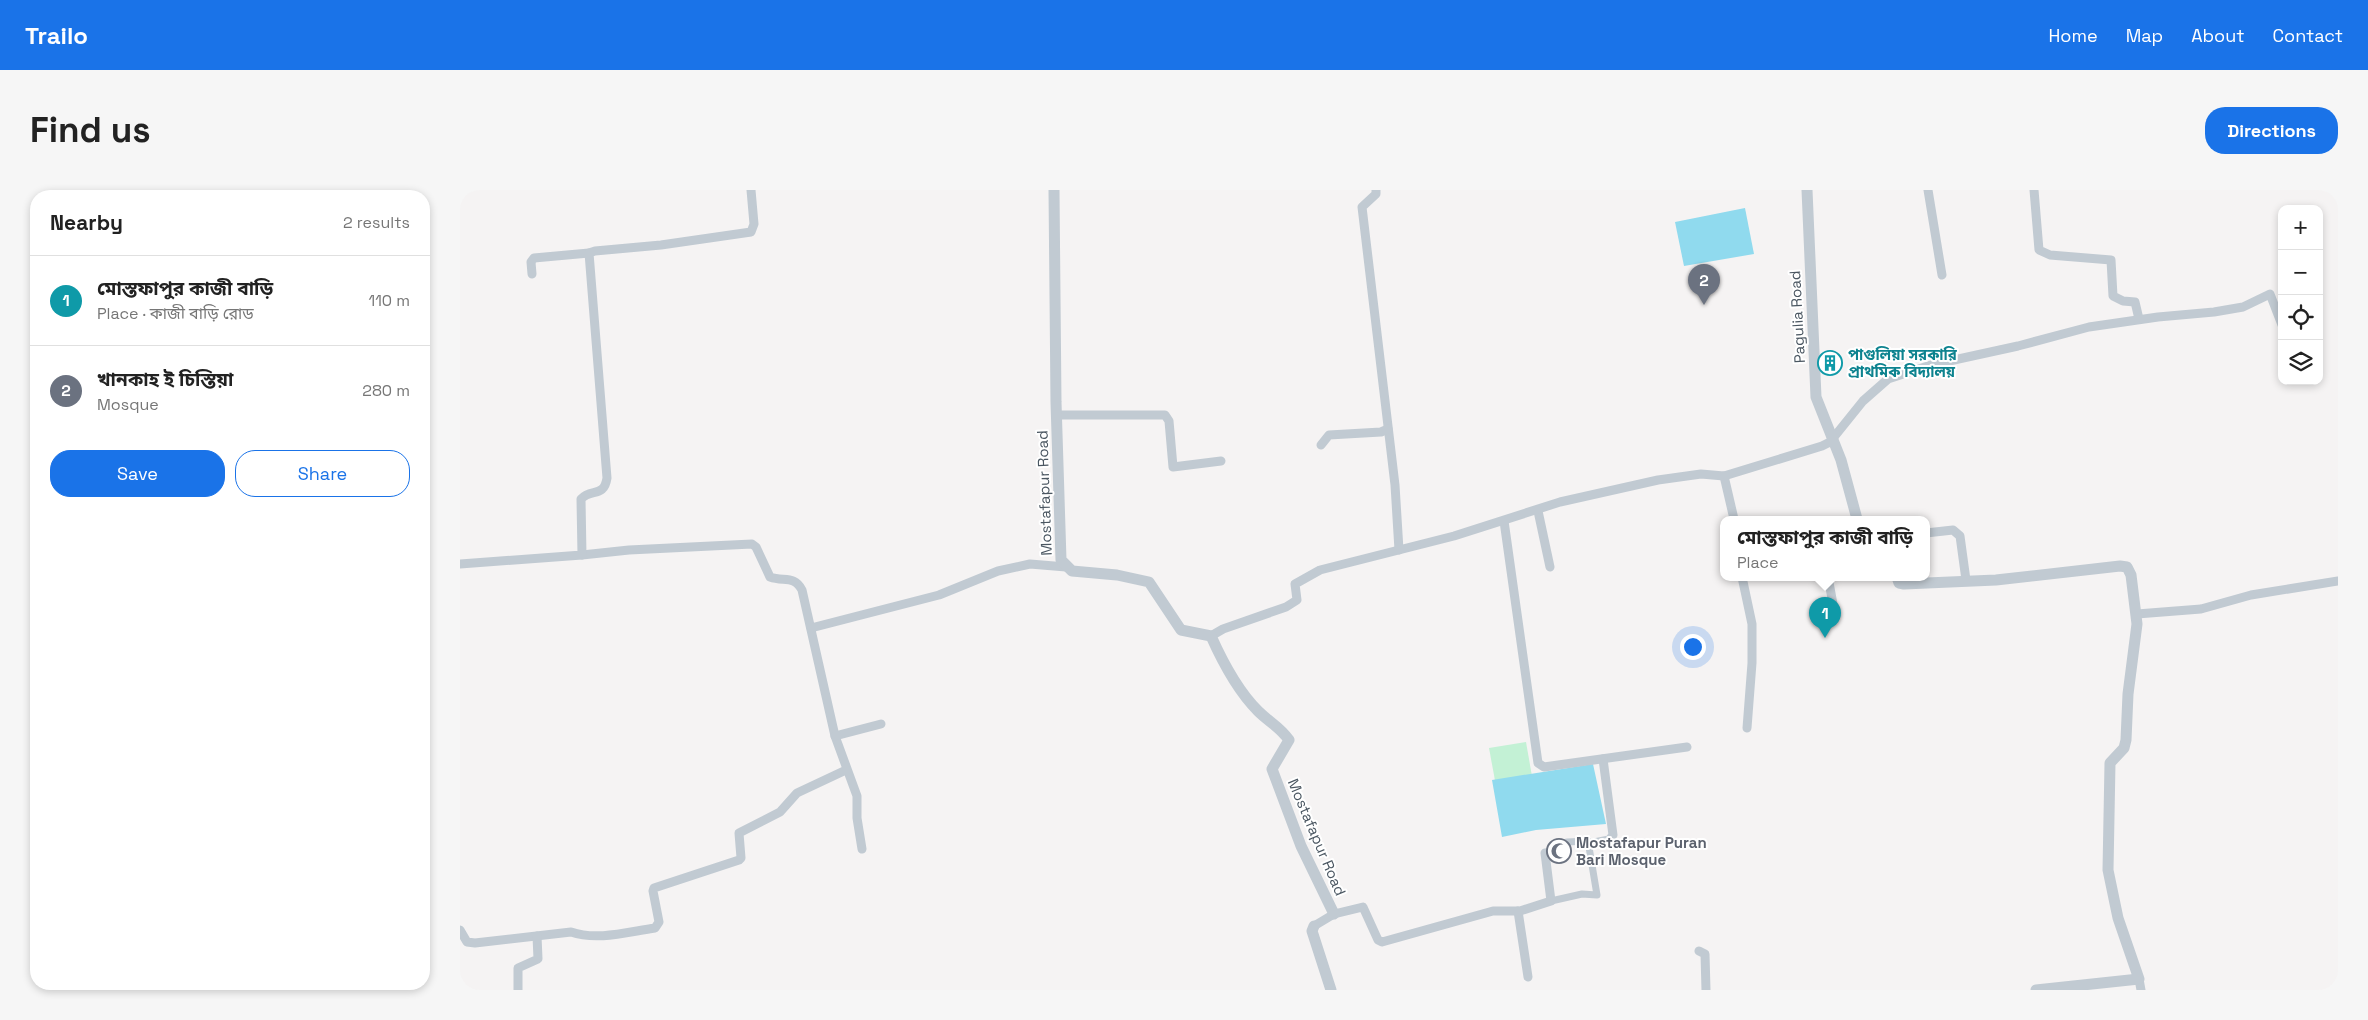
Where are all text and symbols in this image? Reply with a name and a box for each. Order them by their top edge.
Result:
text: Trailo [25,20,88,51]
text: Home [2049,24,2098,47]
text: Map [2126,24,2163,47]
text: About [2191,24,2245,47]
text: Contact [2273,24,2343,47]
button: Directions [2205,107,2338,154]
text: Find us [30,108,151,152]
map controls [2278,205,2323,385]
button: + [2278,205,2323,250]
text: Nearby [50,209,123,236]
text: 2 results [343,212,410,233]
button: − [2278,250,2323,295]
pin: 2 [1688,264,1720,305]
street label: Pagulia Road [1785,270,1809,364]
text: মোস্তফাপুর কাজী বাড়ি [97,276,273,301]
text: 1 [62,290,70,311]
text: 110 m [368,290,410,311]
button: locate [2278,295,2323,340]
text: Place · কাজী বাড়ি রোড [97,303,254,324]
button: layers [2278,340,2323,385]
place label: পাগুলিয়া সরকারি প্রাথমিক বিদ্যালয় [1848,345,1958,381]
building icon: পাগুলিয়া সরকারি প্রাথমিক বিদ্যালয় [1817,350,1843,376]
text: খানকাহ ই চিস্তিয়া [97,367,233,392]
text: 2 [61,380,71,401]
text: 280 m [362,380,410,401]
text: Mosque [97,394,159,415]
street label: Mostafapur Road [1032,430,1056,556]
button: Save [50,450,225,497]
button: Share [235,450,410,497]
popup [1720,516,1930,581]
text: মোস্তফাপুর কাজী বাড়ি [1737,525,1913,550]
text: Place [1737,552,1779,573]
pin: 1 [1809,597,1841,638]
your location [1680,634,1706,660]
street label: Mostafapur Road [1284,776,1350,898]
place label: Mostafapur Puran Bari Mosque [1576,833,1707,869]
mosque icon: Mostafapur Puran Bari Mosque [1546,838,1572,864]

